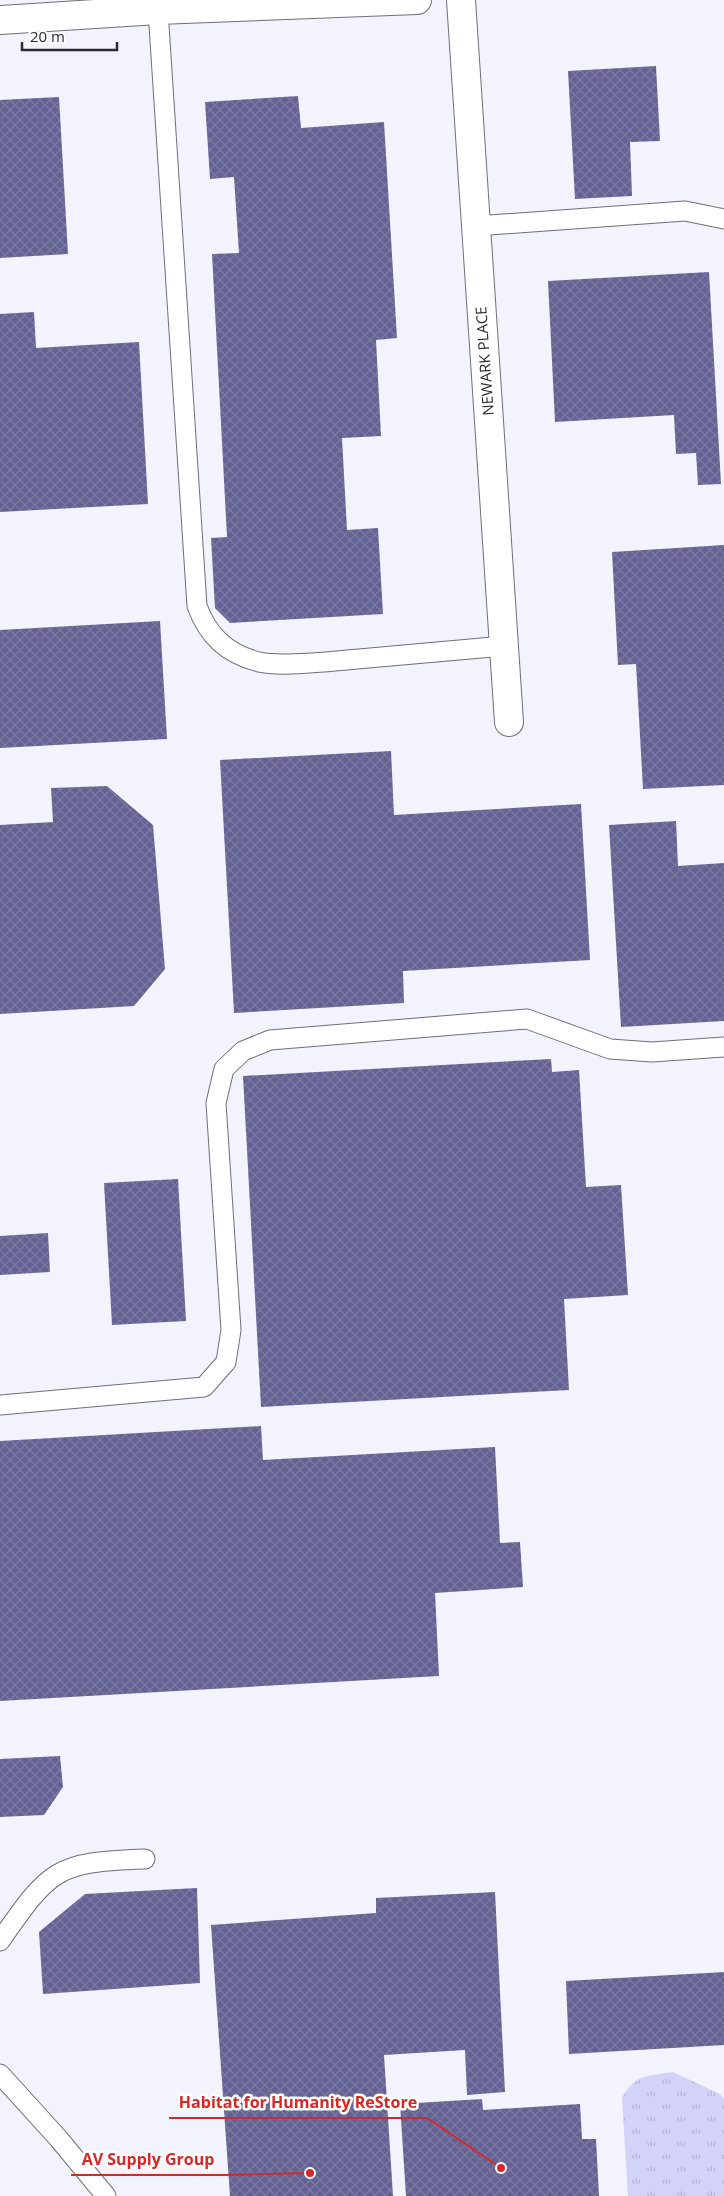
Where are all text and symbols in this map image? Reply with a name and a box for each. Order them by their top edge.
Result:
scale bar [22,20,118,52]
text: 20 m [30,26,65,46]
street label: NEWARK PLACE [470,306,498,416]
callout: Habitat for Humanity ReStore [169,2087,427,2118]
text: Habitat for Humanity ReStore [179,2091,417,2113]
callout: AV Supply Group [71,2144,224,2175]
text: AV Supply Group [82,2148,214,2170]

